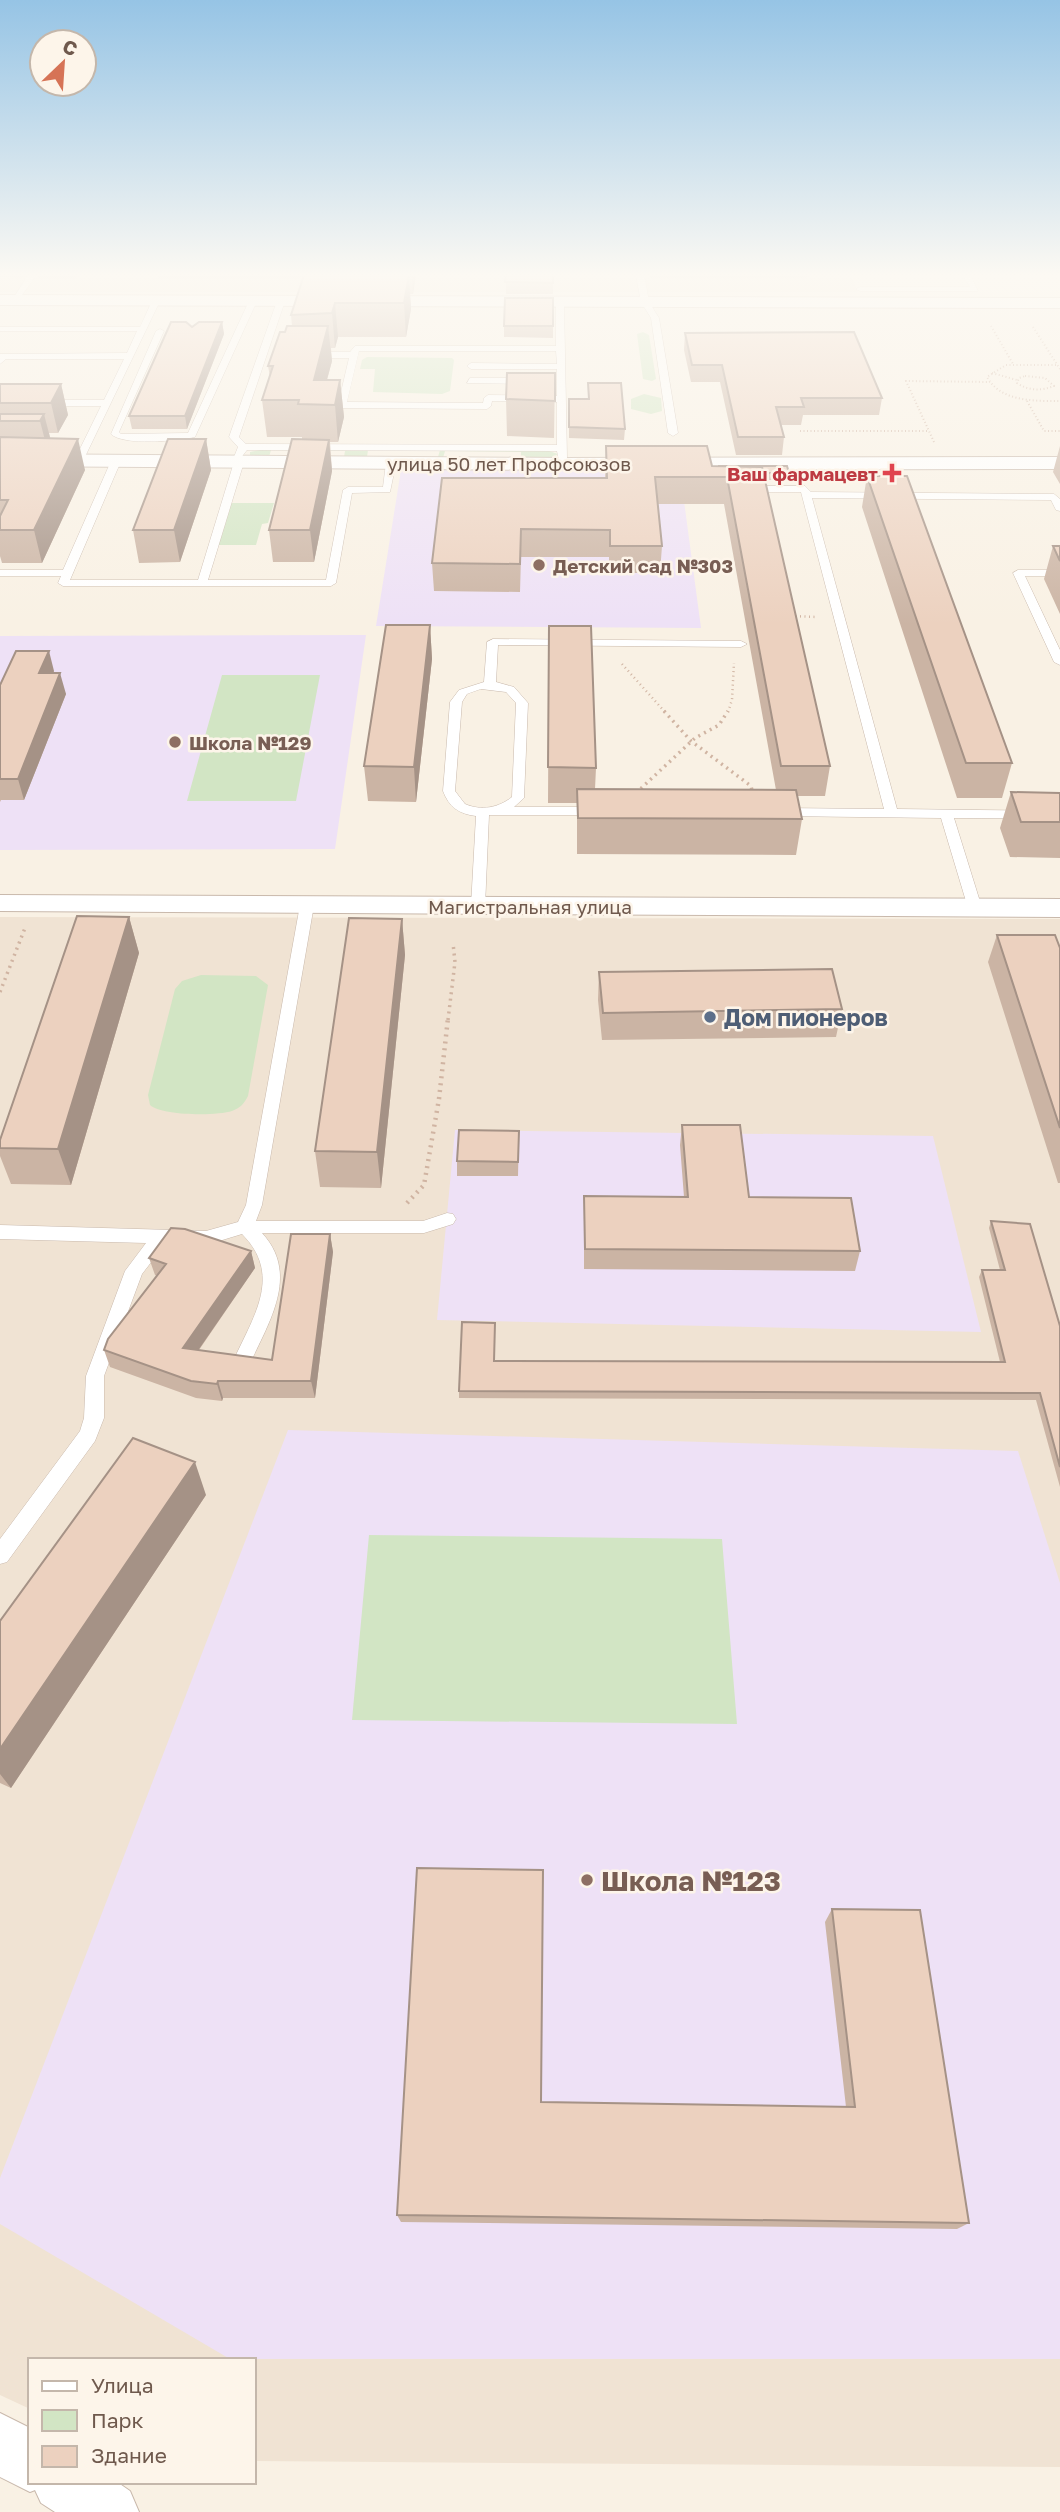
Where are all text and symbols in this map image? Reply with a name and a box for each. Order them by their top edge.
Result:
north arrow [28,28,98,98]
text: С [59,34,81,60]
street label: улица 50 лет Профсоюзов [387,452,631,475]
place label: Ваш фармацевт [727,462,878,485]
marker: Ваш фармацевт [884,465,900,481]
place label: Детский сад №303 [553,554,733,577]
marker: Детский сад №303 [531,557,547,573]
place label: Школа №129 [189,731,311,754]
marker: Школа №129 [167,734,183,750]
street label: Магистральная улица [428,895,632,918]
place label: Дом пионеров [724,1003,888,1031]
marker: Дом пионеров [702,1009,718,1025]
place label: Школа №123 [601,1864,781,1897]
marker: Школа №123 [579,1872,595,1888]
legend [28,2358,256,2484]
text: Улица [91,2372,154,2398]
text: Парк [91,2407,144,2433]
text: Здание [91,2442,167,2468]

